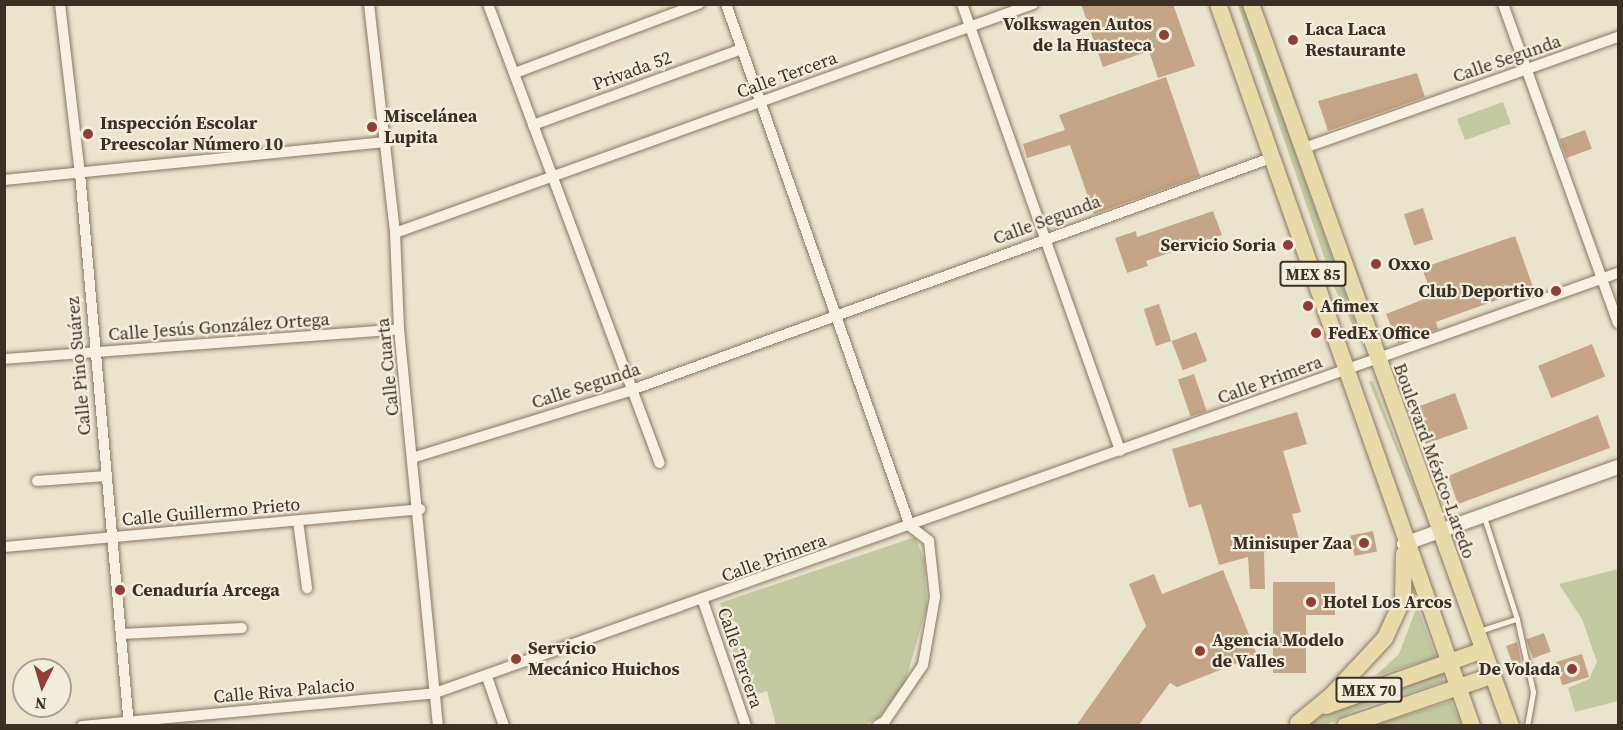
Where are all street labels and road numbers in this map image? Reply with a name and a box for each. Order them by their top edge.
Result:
street label: Calle Segunda [1450,30,1564,88]
street label: Privada 52 [590,47,674,95]
street label: Calle Tercera [734,47,840,103]
street label: Calle Segunda [990,191,1104,249]
road number: MEX 85 [1278,261,1348,287]
street label: Calle Pino Suárez [62,296,96,436]
street label: Calle Jesús González Ortega [108,308,330,346]
street label: Calle Cuarta [372,317,404,417]
street label: Calle Primera [1215,351,1325,409]
street label: Calle Segunda [529,358,643,414]
street label: Boulevard México-Laredo [1389,360,1479,562]
street label: Calle Guillermo Prieto [121,493,301,531]
street label: Calle Primera [719,529,829,587]
street label: Calle Tercera [713,605,767,711]
street label: Calle Riva Palacio [212,674,356,708]
road number: MEX 70 [1334,677,1404,703]

